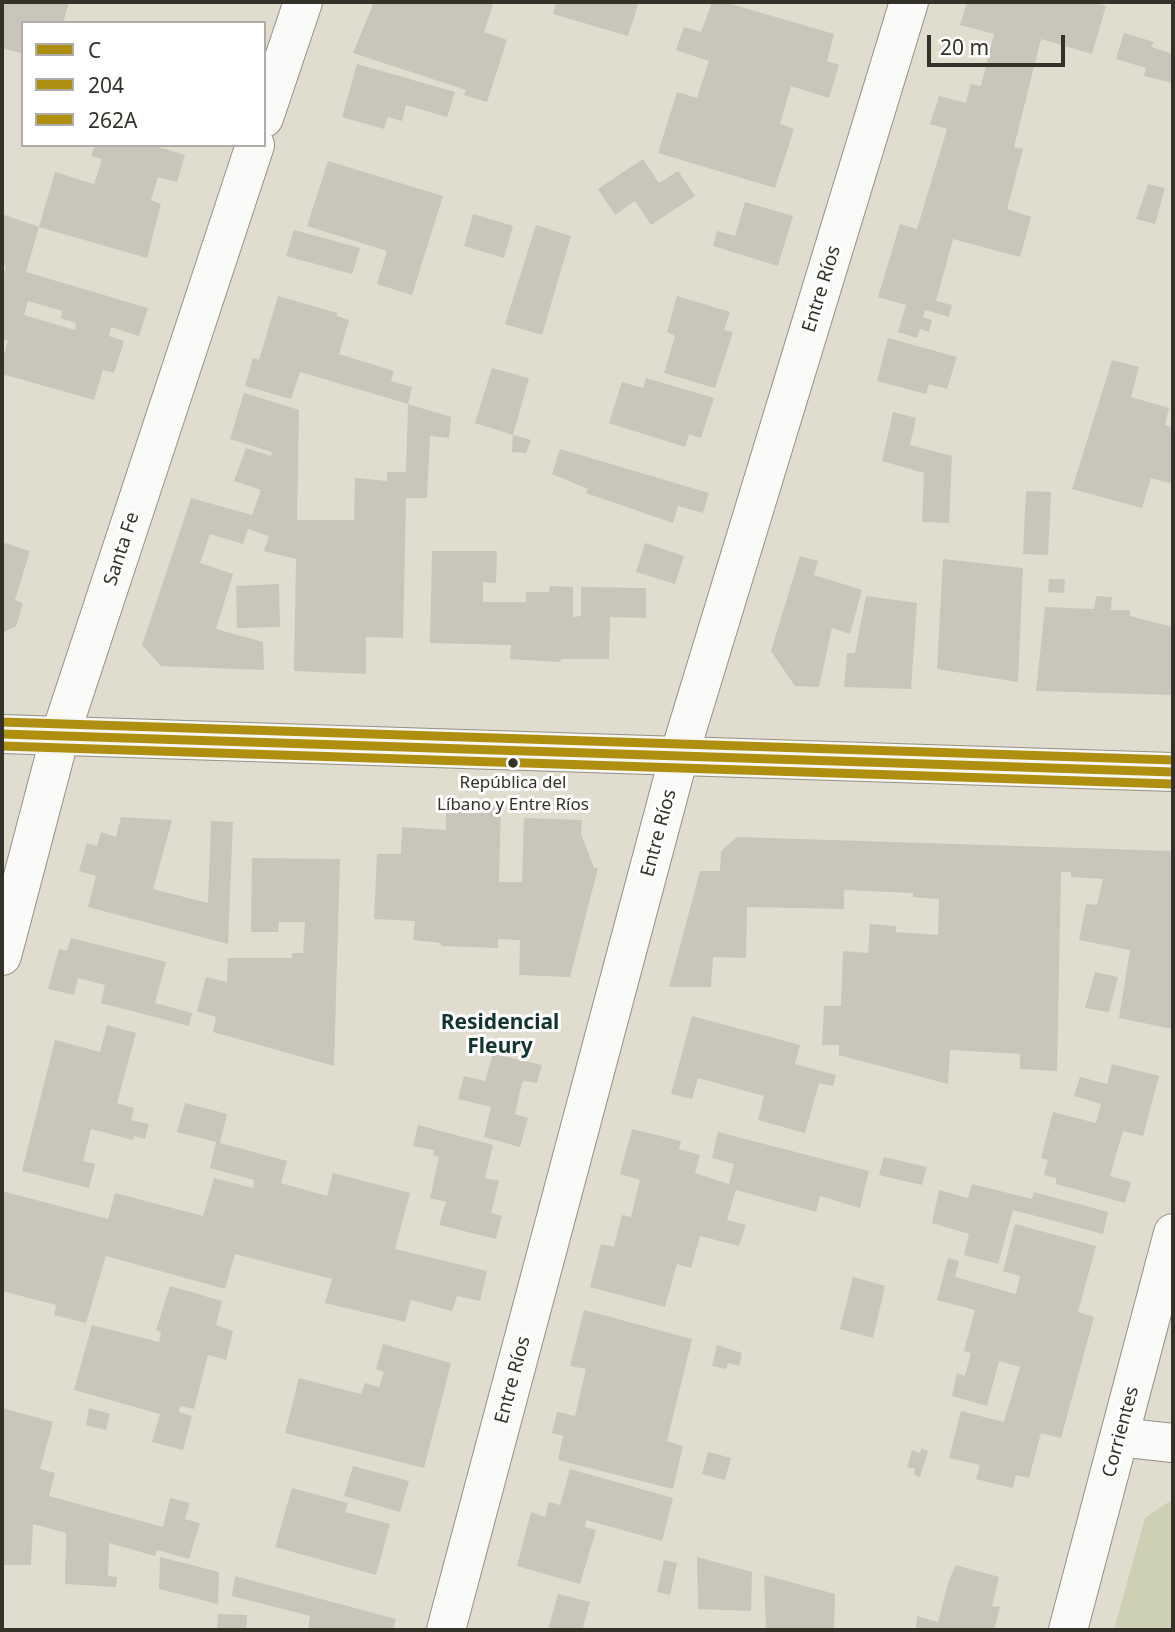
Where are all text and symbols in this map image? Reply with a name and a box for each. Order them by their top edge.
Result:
legend [21,21,266,147]
scale bar [930,21,1068,65]
text: 20 m [940,33,989,61]
text: C [88,36,101,64]
text: 204 [88,71,124,99]
text: 262A [88,106,137,134]
street label: Entre Ríos [798,243,846,335]
street label: Santa Fe [99,509,145,589]
marker: República del Líbano y Entre Ríos [506,756,520,770]
place label: República del Líbano y Entre Ríos [437,773,589,813]
street label: Entre Ríos [636,787,682,879]
district label: Residencial Fleury [441,1010,559,1060]
street label: Entre Ríos [490,1334,536,1426]
street label: Corrientes [1098,1384,1144,1480]

